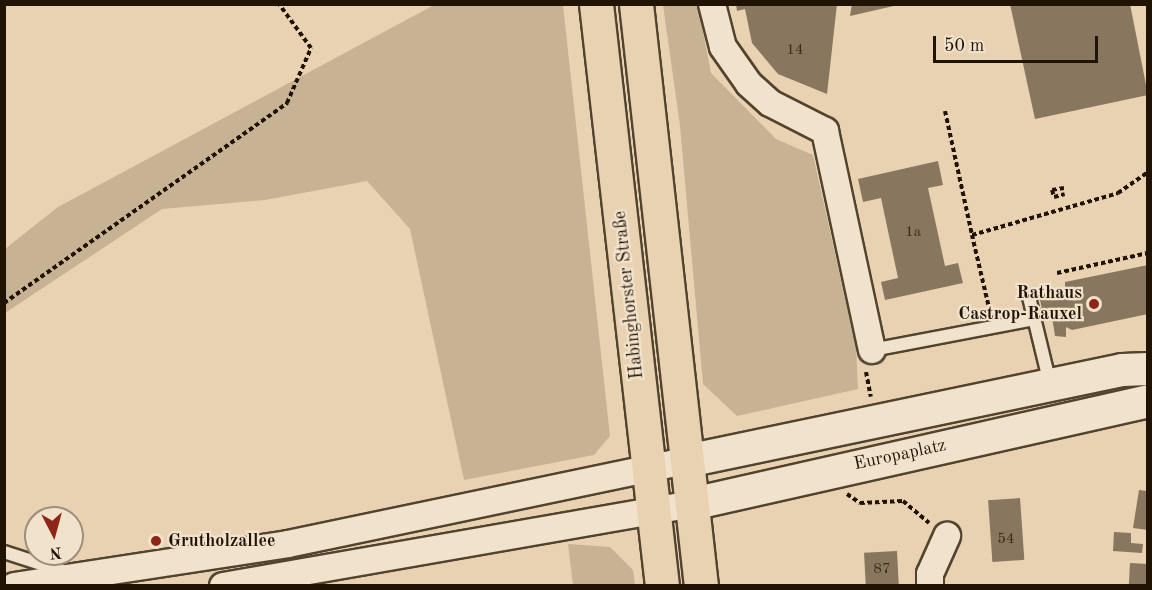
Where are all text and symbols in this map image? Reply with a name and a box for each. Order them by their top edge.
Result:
scale bar [936,24,1101,62]
text: 50 m [944,37,984,55]
house number: 14 [786,42,804,60]
street label: Habinghorster Straße [609,210,649,380]
house number: 1a [905,224,921,242]
place label: Rathaus Castrop-Rauxel [958,283,1082,326]
marker: Rathaus Castrop-Rauxel [1087,297,1101,311]
street label: Europaplatz [852,435,948,475]
north arrow [24,506,84,566]
place label: Grutholzallee [168,530,275,552]
house number: 54 [997,531,1015,549]
marker: Grutholzallee [149,534,163,548]
text: N [49,543,63,561]
house number: 87 [873,561,891,579]

